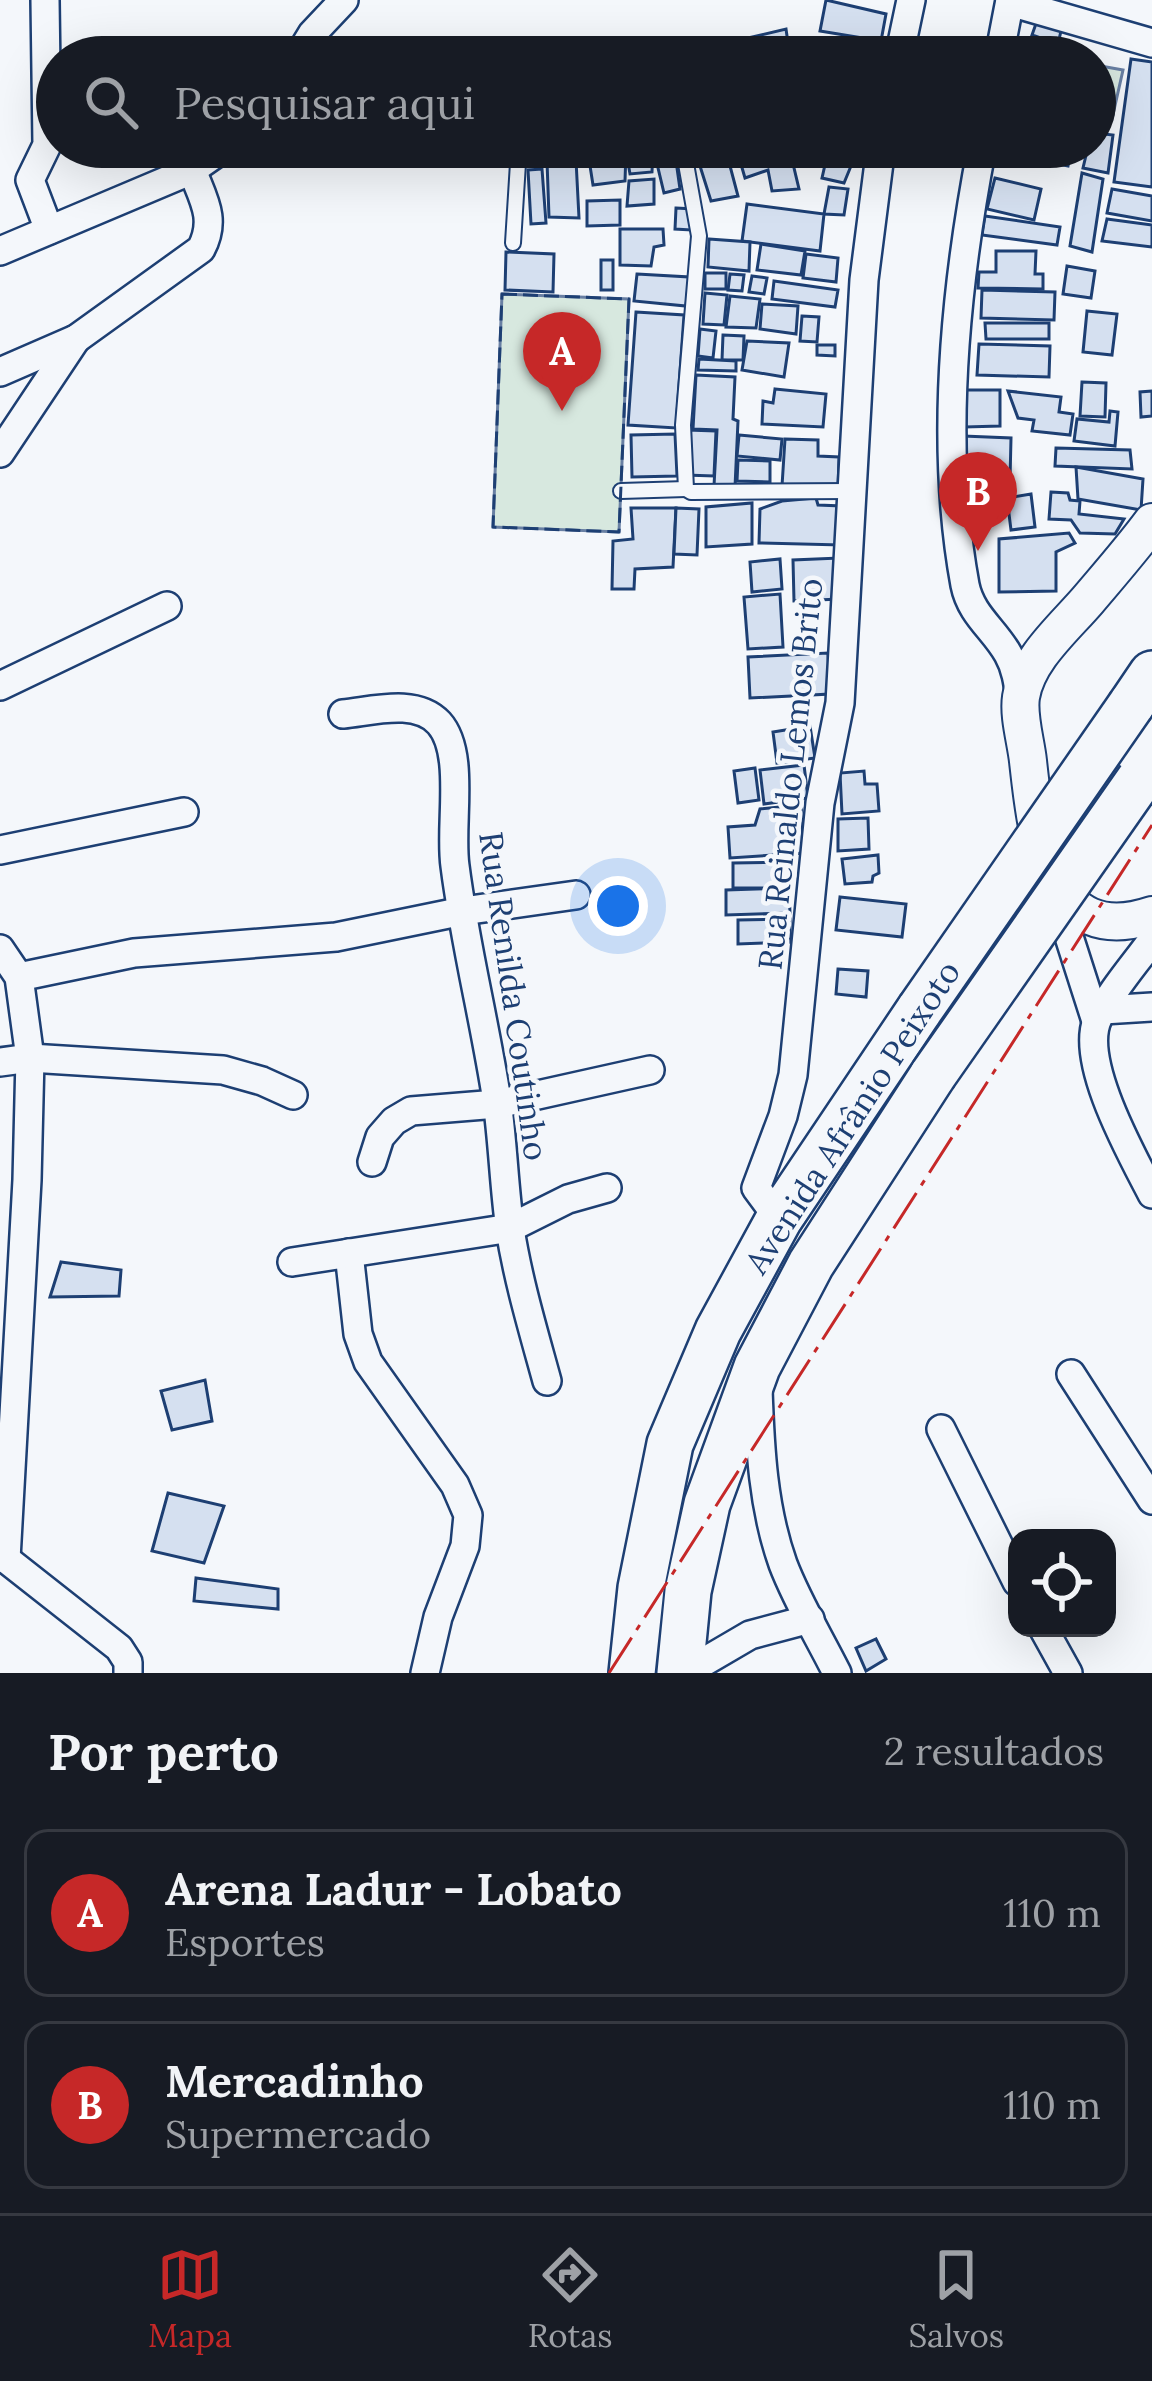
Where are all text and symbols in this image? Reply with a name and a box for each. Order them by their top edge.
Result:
search box [36,36,1116,168]
icon: search [78,69,144,135]
text: Pesquisar aqui [174,74,475,131]
pin: A [523,312,601,411]
pin: B [939,452,1017,551]
street label: Rua Reinaldo Lemos Brito [749,576,831,972]
street label: Rua Renilda Coutinho [470,829,558,1163]
your location [588,876,648,936]
street label: Avenida Afrânio Peixoto [734,953,969,1282]
map controls [1008,1529,1116,1637]
button: locate [1008,1529,1116,1637]
text: Por perto [48,1719,279,1784]
text: 2 resultados [884,1726,1104,1776]
text: Arena Ladur - Lobato [165,1860,622,1917]
text: A [77,1888,103,1938]
text: 110 m [1003,1888,1101,1938]
text: Esportes [165,1917,325,1967]
text: Mercadinho [165,2052,424,2109]
text: B [77,2080,103,2130]
text: 110 m [1003,2080,1101,2130]
text: Supermercado [165,2109,431,2159]
tab: Mapa [148,2242,232,2356]
tab: Rotas [528,2242,613,2356]
tab: Salvos [908,2242,1004,2356]

